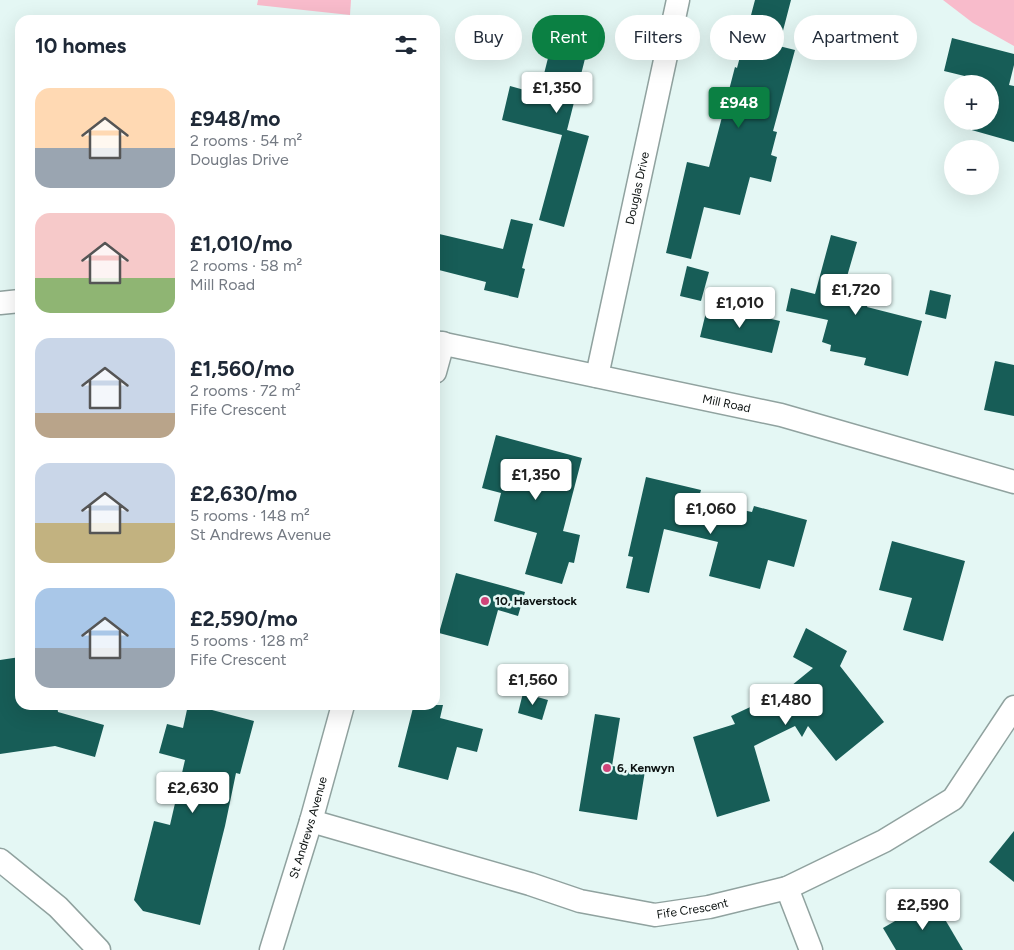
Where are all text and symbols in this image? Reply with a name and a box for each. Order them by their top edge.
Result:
chip: Buy [455,15,522,60]
chip: Rent [532,15,605,60]
chip: Filters [615,15,700,60]
chip: New [710,15,784,60]
chip: Apartment [794,15,917,60]
icon: filters [392,31,420,59]
text: 10 homes [35,33,126,58]
pin: £1,350 [516,72,598,114]
map controls [944,75,999,195]
button: + [944,75,999,130]
text: £1,350 [533,78,581,97]
pin: £948 [709,86,769,129]
text: £948 [720,93,758,112]
text: £948/mo [190,106,280,131]
icon: home [75,108,135,168]
text: 2 rooms · 54 m² [190,131,302,150]
button: − [944,140,999,195]
text: Douglas Drive [190,150,289,169]
street label: Douglas Drive [623,150,652,226]
text: £1,010/mo [190,231,292,256]
icon: home [75,233,135,293]
text: 2 rooms · 58 m² [190,256,302,275]
pin: £1,720 [815,274,897,316]
text: Mill Road [190,275,255,294]
text: £1,720 [832,280,880,299]
pin: £1,010 [699,286,781,329]
text: £1,010 [716,293,764,312]
text: £1,560/mo [190,356,294,381]
icon: home [75,358,135,418]
text: 2 rooms · 72 m² [190,381,301,400]
street label: Mill Road [701,392,752,415]
text: Fife Crescent [190,400,286,419]
pin: £1,350 [495,458,577,501]
text: £1,350 [512,465,560,484]
text: £2,630/mo [190,481,297,506]
icon: home [75,483,135,543]
pin: £1,060 [670,492,752,535]
text: £1,060 [686,499,736,518]
text: 5 rooms · 148 m² [190,506,310,525]
text: St Andrews Avenue [190,525,331,544]
place label: 10, Haverstock [495,594,578,608]
marker: 10, Haverstock [479,595,491,607]
text: £2,590/mo [190,606,298,631]
icon: home [75,608,135,668]
text: 5 rooms · 128 m² [190,631,309,650]
text: Fife Crescent [190,650,286,669]
pin: £1,560 [492,664,574,706]
text: £1,560 [508,670,558,689]
pin: £1,480 [745,684,827,726]
text: £1,480 [761,690,811,709]
place label: 6, Kenwyn [617,761,675,775]
marker: 6, Kenwyn [601,762,613,774]
pin: £2,630 [152,772,234,814]
street label: St Andrews Avenue [287,775,330,880]
text: £2,630 [167,778,219,797]
pin: £2,590 [882,888,964,931]
street label: Fife Crescent [656,895,730,922]
text: £2,590 [897,895,949,914]

